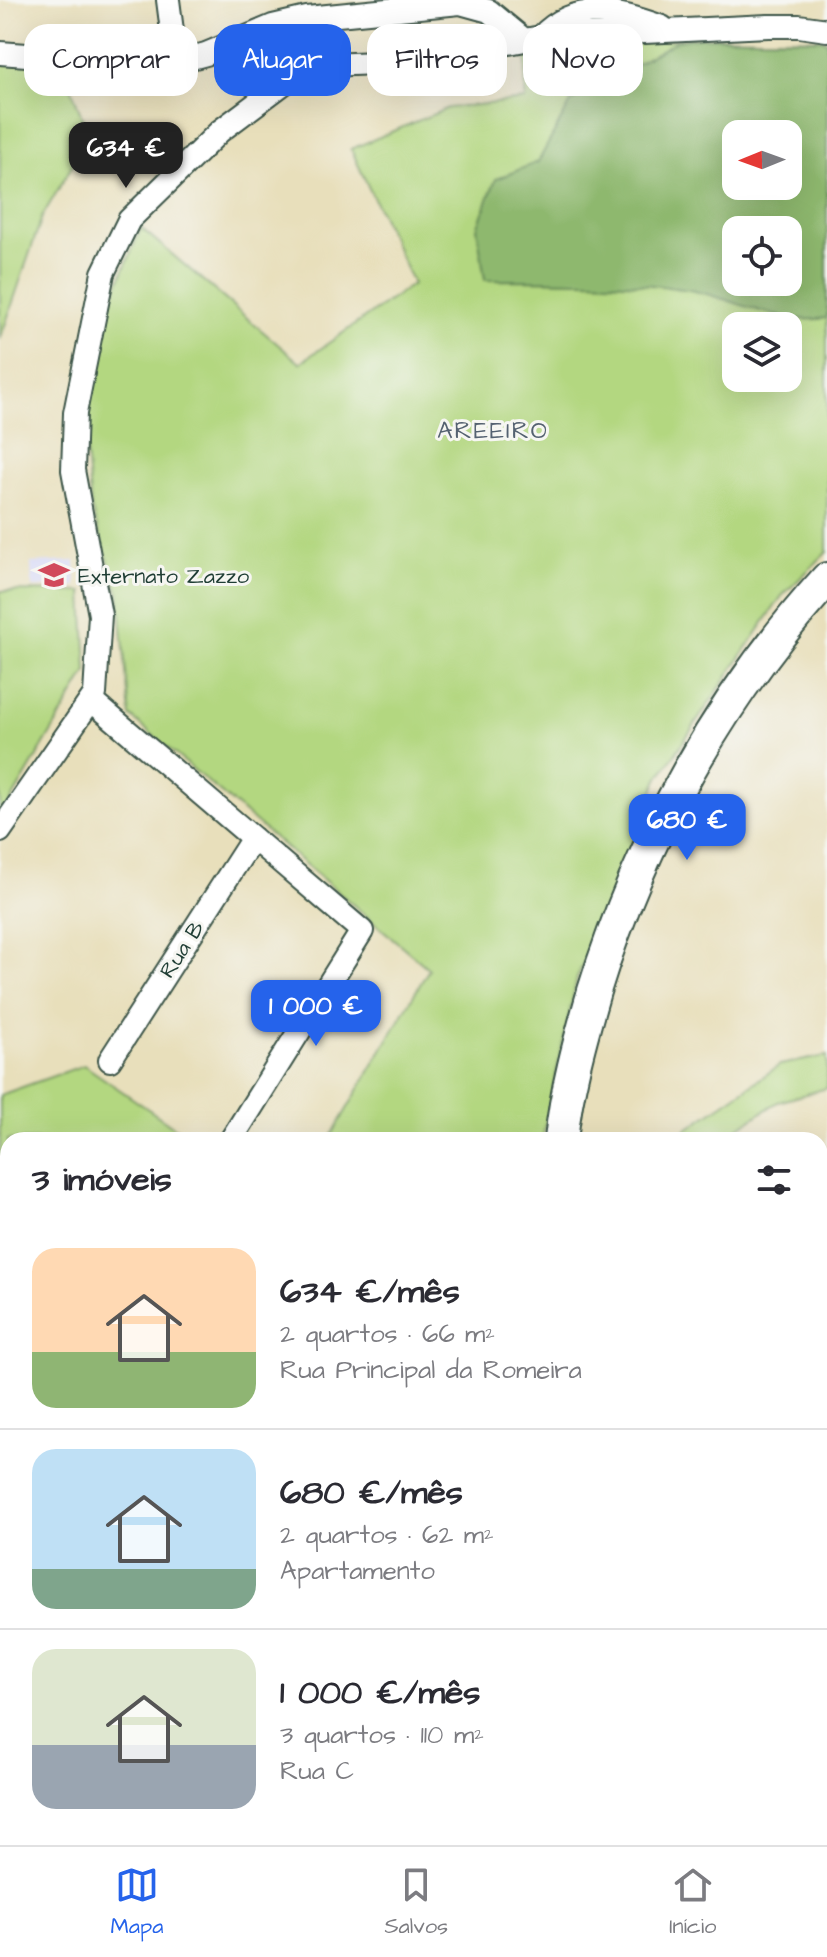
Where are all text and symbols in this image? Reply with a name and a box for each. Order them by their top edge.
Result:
chip: Comprar [24,24,198,96]
chip: Alugar [214,24,351,96]
chip: Filtros [367,24,507,96]
chip: Novo [523,24,643,96]
north arrow [722,120,802,200]
map controls [722,120,802,392]
pin: 634 € [70,122,182,190]
text: 634 € [87,130,165,166]
button: locate [722,216,802,296]
button: layers [722,312,802,392]
district label: AREEIRO [437,414,549,448]
school or university icon: Externato Zazzo [37,558,71,592]
place label: Externato Zazzo [78,561,250,592]
pin: 680 € [631,794,743,862]
text: 680 € [647,802,727,838]
street label: Rua B [152,915,212,984]
pin: 1 000 € [242,980,390,1048]
text: 1 000 € [269,988,363,1024]
text: 3 imóveis [32,1156,172,1204]
icon: filters [752,1158,796,1202]
text: 634 €/mês [280,1268,460,1316]
icon: home [96,1280,192,1376]
text: 2 quartos · 66 m² [280,1316,495,1352]
text: Rua Principal da Romeira [280,1352,582,1388]
text: 680 €/mês [280,1469,463,1517]
icon: home [96,1481,192,1577]
text: 2 quartos · 62 m² [280,1517,494,1553]
text: Apartamento [280,1553,435,1589]
text: 1 000 €/mês [280,1669,480,1717]
icon: home [96,1681,192,1777]
text: 3 quartos · 110 m² [280,1717,484,1753]
text: Rua C [280,1753,354,1789]
tab: Mapa [111,1863,163,1942]
tab: Salvos [384,1863,448,1942]
tab: Início [669,1863,716,1942]

